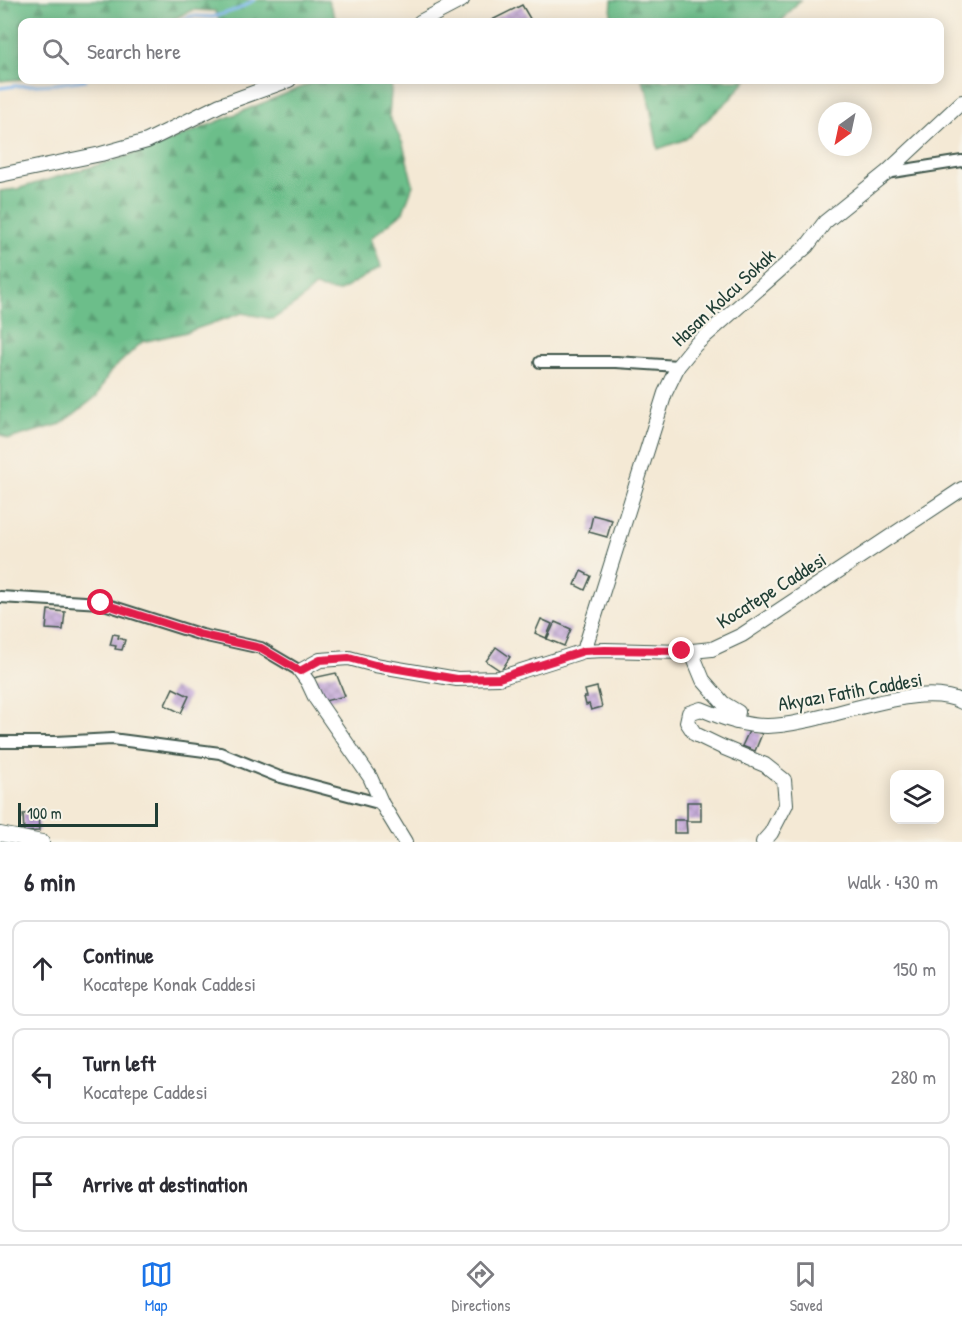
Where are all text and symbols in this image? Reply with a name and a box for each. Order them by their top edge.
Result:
search box [18,18,944,84]
icon: search [39,35,72,68]
text: Search here [87,36,181,66]
north arrow [818,102,872,156]
street label: Hasan Kolcu Sokak [665,242,781,352]
street label: Kocatepe Caddesi [711,546,831,634]
route start [87,589,113,615]
route end [668,637,694,663]
street label: Akyazı Fatih Caddesi [776,665,924,717]
map controls [890,770,944,824]
button: layers [890,770,944,824]
scale bar [18,800,158,828]
text: 100 m [27,802,62,824]
text: 6 min [24,864,76,899]
text: Walk · 430 m [847,868,938,895]
text: Continue [83,940,154,970]
icon: ahead [26,952,59,985]
text: 150 m [893,955,936,982]
text: Kocatepe Konak Caddesi [83,970,256,997]
text: Turn left [83,1048,156,1078]
icon: left [26,1060,59,1093]
text: 280 m [891,1063,936,1090]
text: Kocatepe Caddesi [83,1078,208,1105]
icon: arrive [26,1168,59,1201]
text: Arrive at destination [83,1169,248,1199]
tab: Map [140,1258,173,1316]
tab: Directions [452,1258,510,1316]
tab: Saved [789,1258,822,1316]

